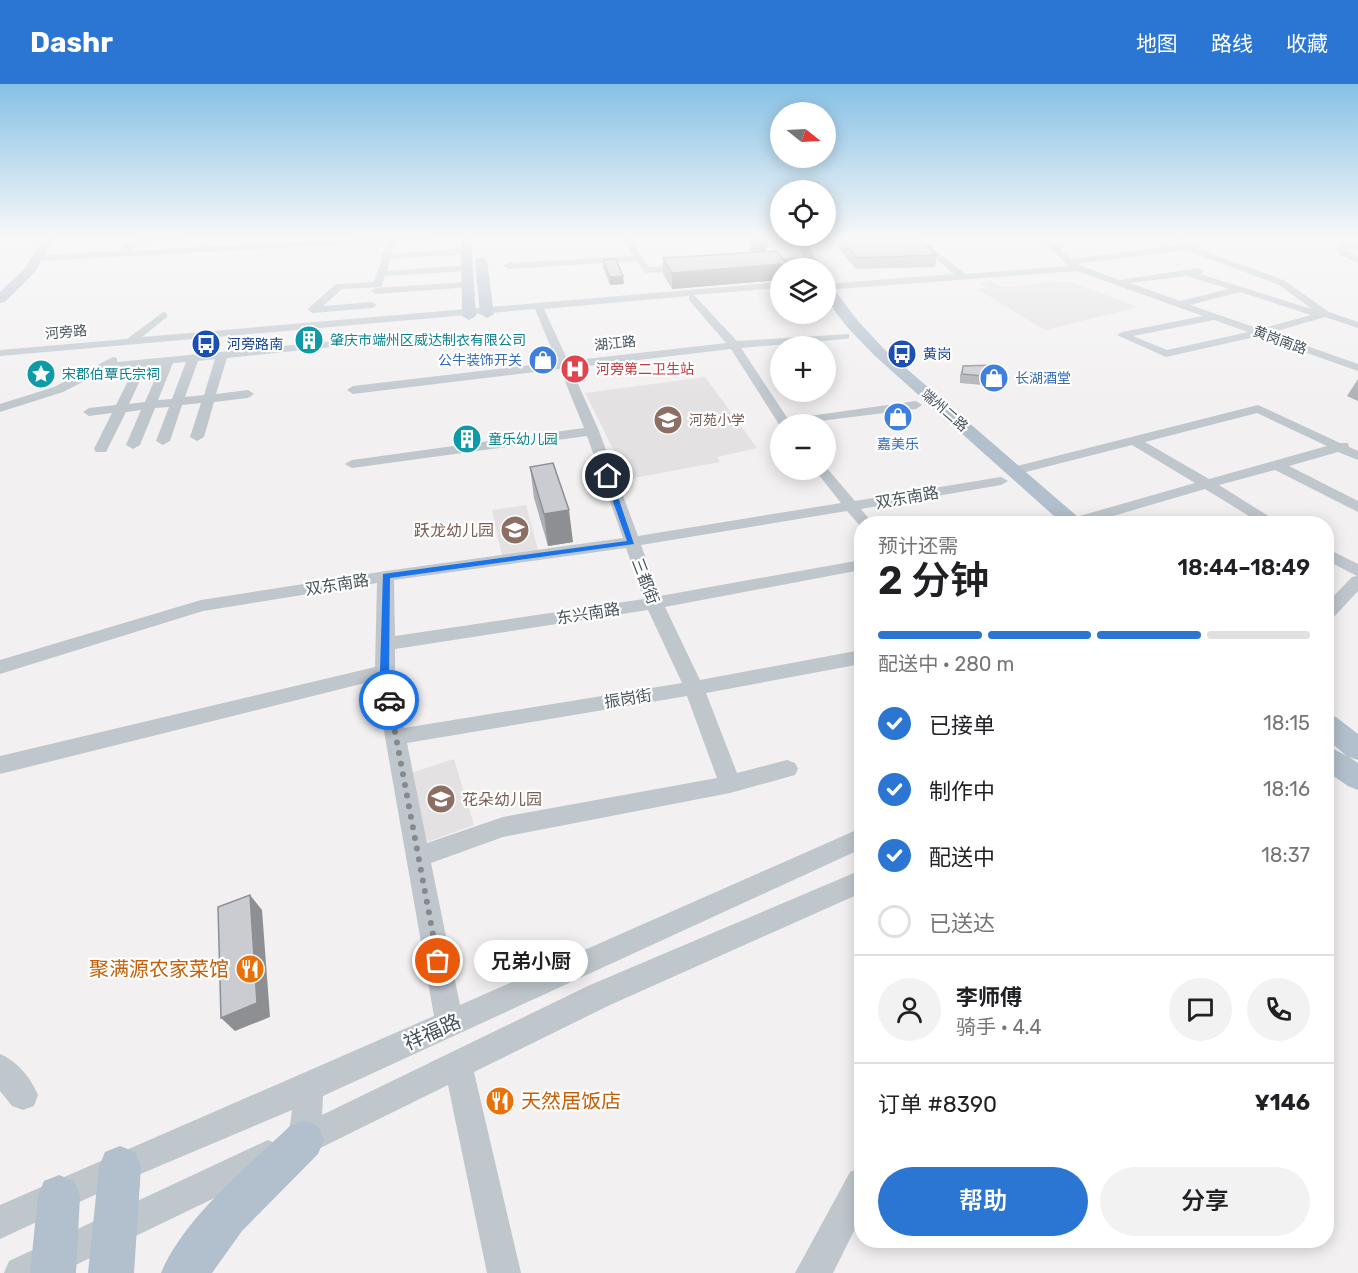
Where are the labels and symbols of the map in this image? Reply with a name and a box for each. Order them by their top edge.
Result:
north arrow [770,102,836,168]
street label: 河旁路 [44,322,88,343]
street label: 黄岗南路 [1251,323,1309,358]
building icon: 肇庆市端州区威达制衣有限公司 [293,324,325,356]
bus stop icon: 河旁路南 [190,328,222,360]
place label: 肇庆市端州区威达制衣有限公司 [330,332,526,349]
street label: 湖江路 [593,333,637,354]
place label: 河旁路南 [227,336,283,353]
bus stop icon: 黄岗 [886,338,918,370]
shop icon: 公牛装饰开关 [527,344,559,376]
place label: 黄岗 [923,346,951,363]
place label: 公牛装饰开关 [438,352,522,369]
hospital icon: 河旁第二卫生站 [559,353,591,385]
place icon: 宋郡伯覃氏宗祠 [25,358,57,390]
place label: 河旁第二卫生站 [596,361,694,378]
shop icon: 长湖酒堂 [978,362,1010,394]
place label: 宋郡伯覃氏宗祠 [62,366,160,383]
place label: 长湖酒堂 [1015,370,1071,387]
street label: 端州二路 [918,386,971,435]
shop icon: 嘉美乐 [882,401,914,433]
school or university icon: 河苑小学 [652,404,684,436]
place label: 河苑小学 [689,412,745,429]
building icon: 童乐幼儿园 [451,423,483,455]
place label: 童乐幼儿园 [488,431,558,448]
place label: 嘉美乐 [877,436,919,453]
pin [582,450,633,501]
street label: 双东南路 [874,483,940,512]
school or university icon: 跃龙幼儿园 [499,514,531,546]
place label: 跃龙幼儿园 [414,521,494,540]
street label: 三都街 [628,555,663,607]
street label: 双东南路 [304,570,370,599]
street label: 东兴南路 [555,599,621,628]
courier [359,670,419,730]
street label: 振岗街 [603,685,653,712]
school or university icon: 花朵幼儿园 [425,783,457,815]
place label: 花朵幼儿园 [462,790,542,809]
pin [412,935,463,986]
callout: 兄弟小厨 [474,940,588,982]
restaurant icon: 聚满源农家菜馆 [234,953,266,985]
place label: 聚满源农家菜馆 [89,957,229,981]
street label: 祥福路 [400,1009,464,1055]
restaurant icon: 天然居饭店 [484,1085,516,1117]
place label: 天然居饭店 [521,1089,621,1113]

